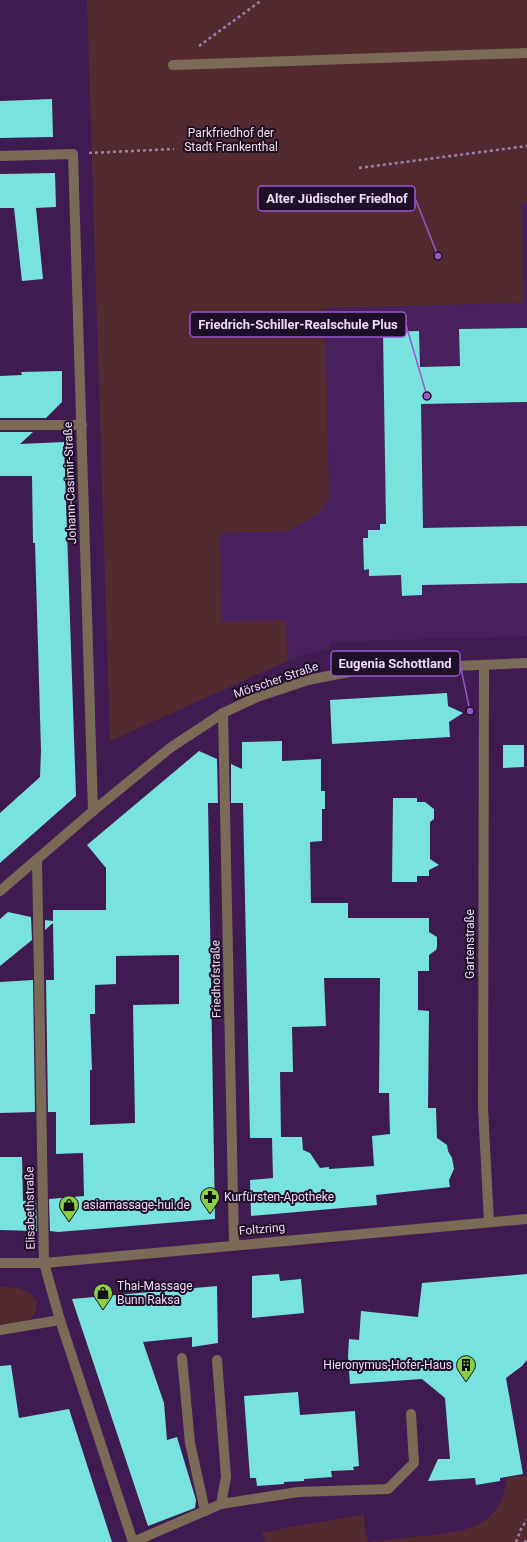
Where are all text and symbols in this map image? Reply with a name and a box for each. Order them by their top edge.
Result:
park label: Parkfriedhof der Stadt Frankenthal [184,126,278,154]
callout: Alter Jüdischer Friedhof [258,186,415,211]
text: Alter Jüdischer Friedhof [266,191,408,206]
callout: Friedrich-Schiller-Realschule Plus [190,312,406,337]
text: Friedrich-Schiller-Realschule Plus [198,317,398,332]
street label: Johann-Casimir-Straße [61,422,79,544]
callout: Eugenia Schottland [331,651,460,676]
text: Eugenia Schottland [338,656,452,671]
street label: Mörscher Straße [232,659,320,701]
street label: Gartenstraße [463,909,477,979]
street label: Friedhofstraße [208,940,224,1018]
street label: Elisabethstraße [22,1166,38,1250]
pharmacy icon: Kurfürsten-Apotheke [199,1186,221,1214]
place label: Kurfürsten-Apotheke [224,1190,334,1204]
shop icon: asiamassage-hui.de [58,1194,80,1222]
place label: asiamassage-hui.de [83,1198,190,1212]
street label: Foltzring [238,1220,286,1238]
place label: Thai-Massage Bunn Raksa [117,1279,193,1307]
shop icon: Thai-Massage Bunn Raksa [92,1282,114,1310]
building icon: Hieronymus-Hofer-Haus [455,1354,477,1382]
place label: Hieronymus-Hofer-Haus [323,1358,452,1372]

